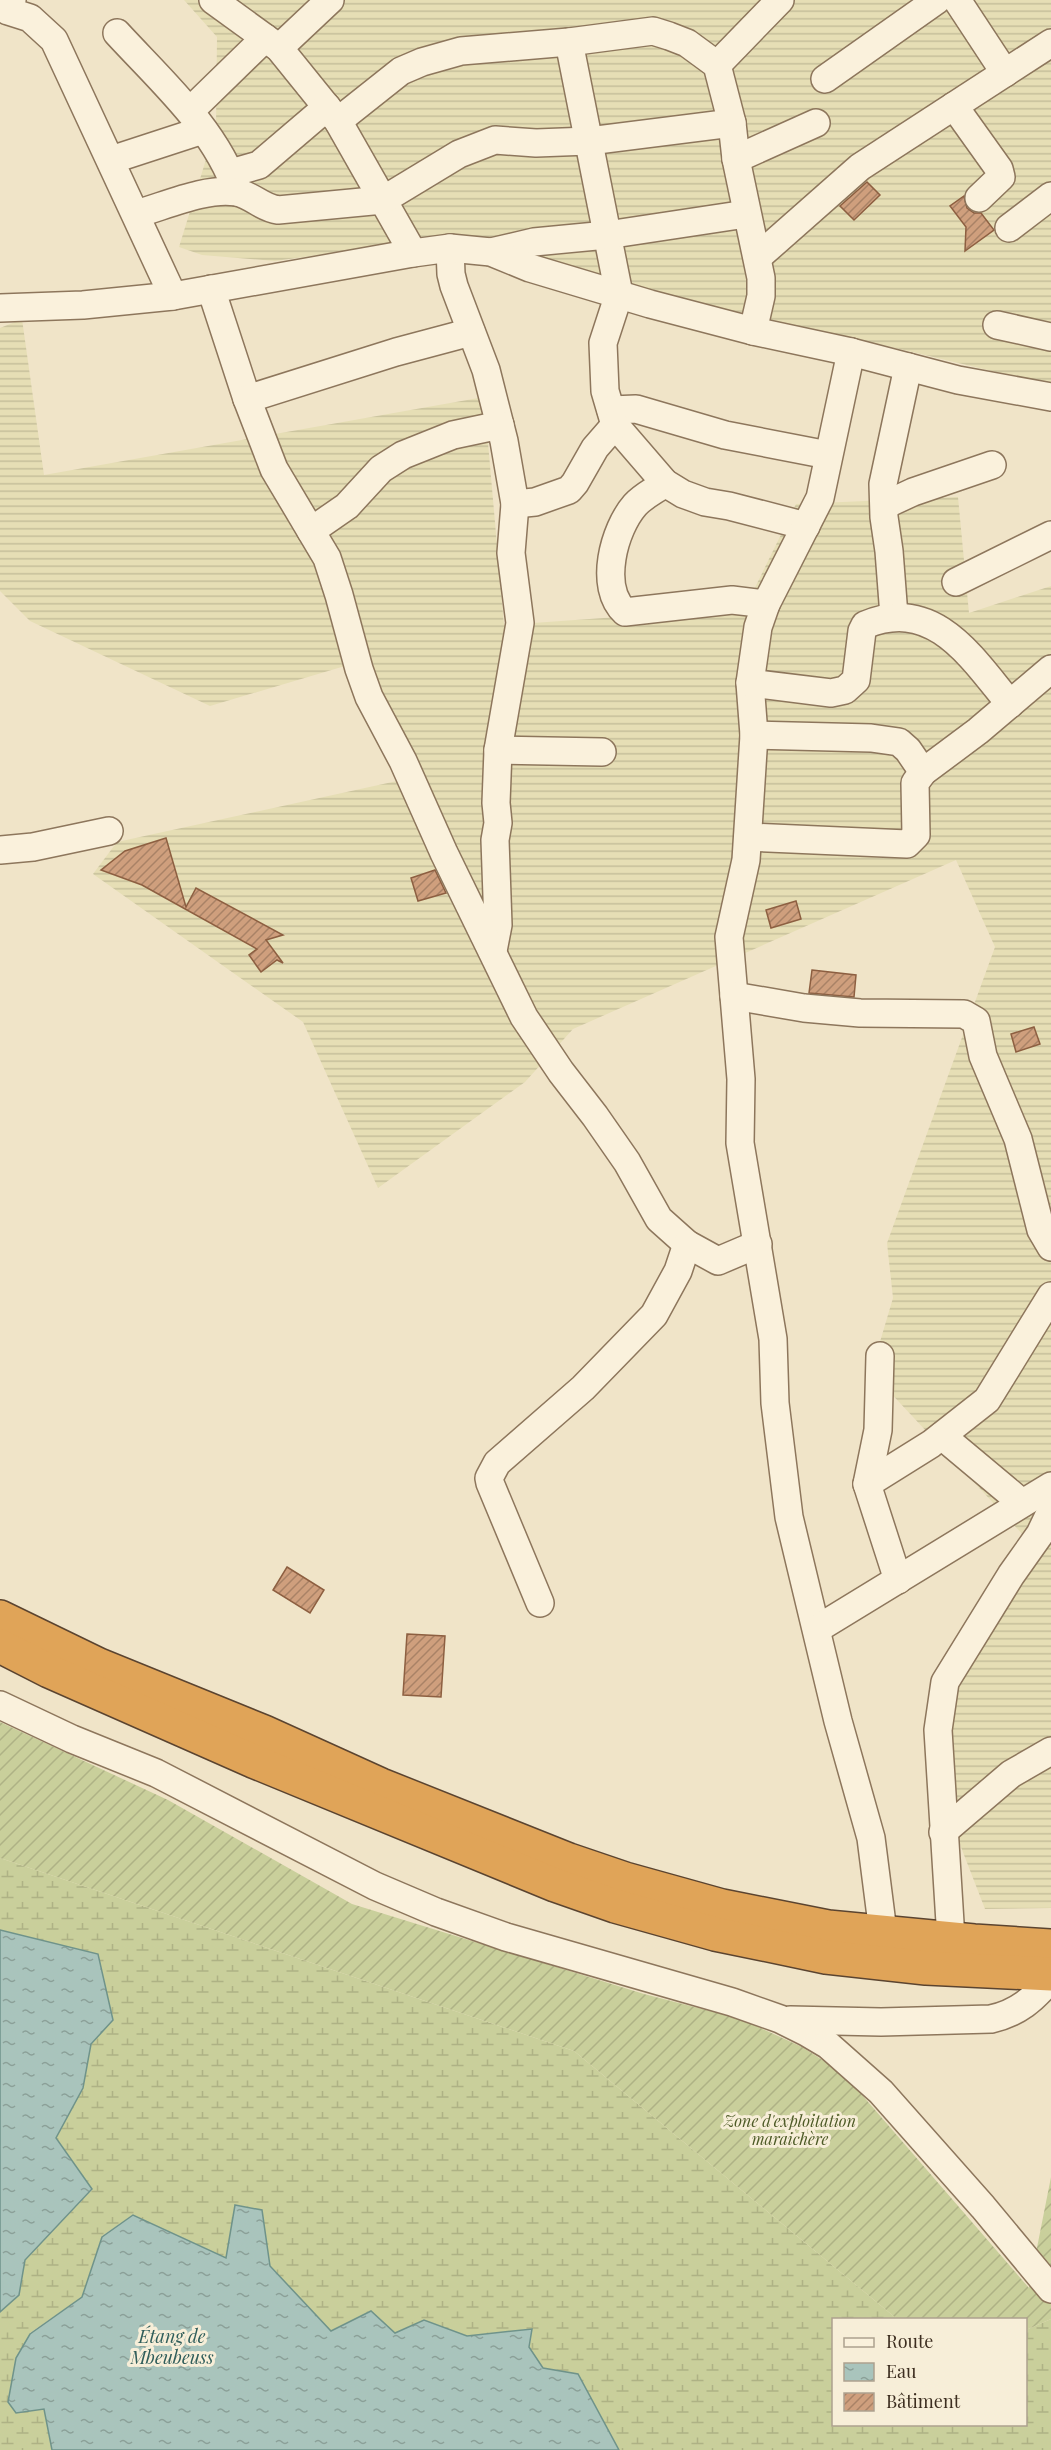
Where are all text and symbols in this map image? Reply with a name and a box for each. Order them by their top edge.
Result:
park label: Zone d'exploitation maraichère [723,2110,856,2149]
legend [832,2318,1027,2426]
water label: Étang de Mbeubeuss [129,2324,214,2369]
text: Route [886,2329,933,2353]
text: Eau [886,2359,917,2383]
text: Bâtiment [886,2389,961,2413]

